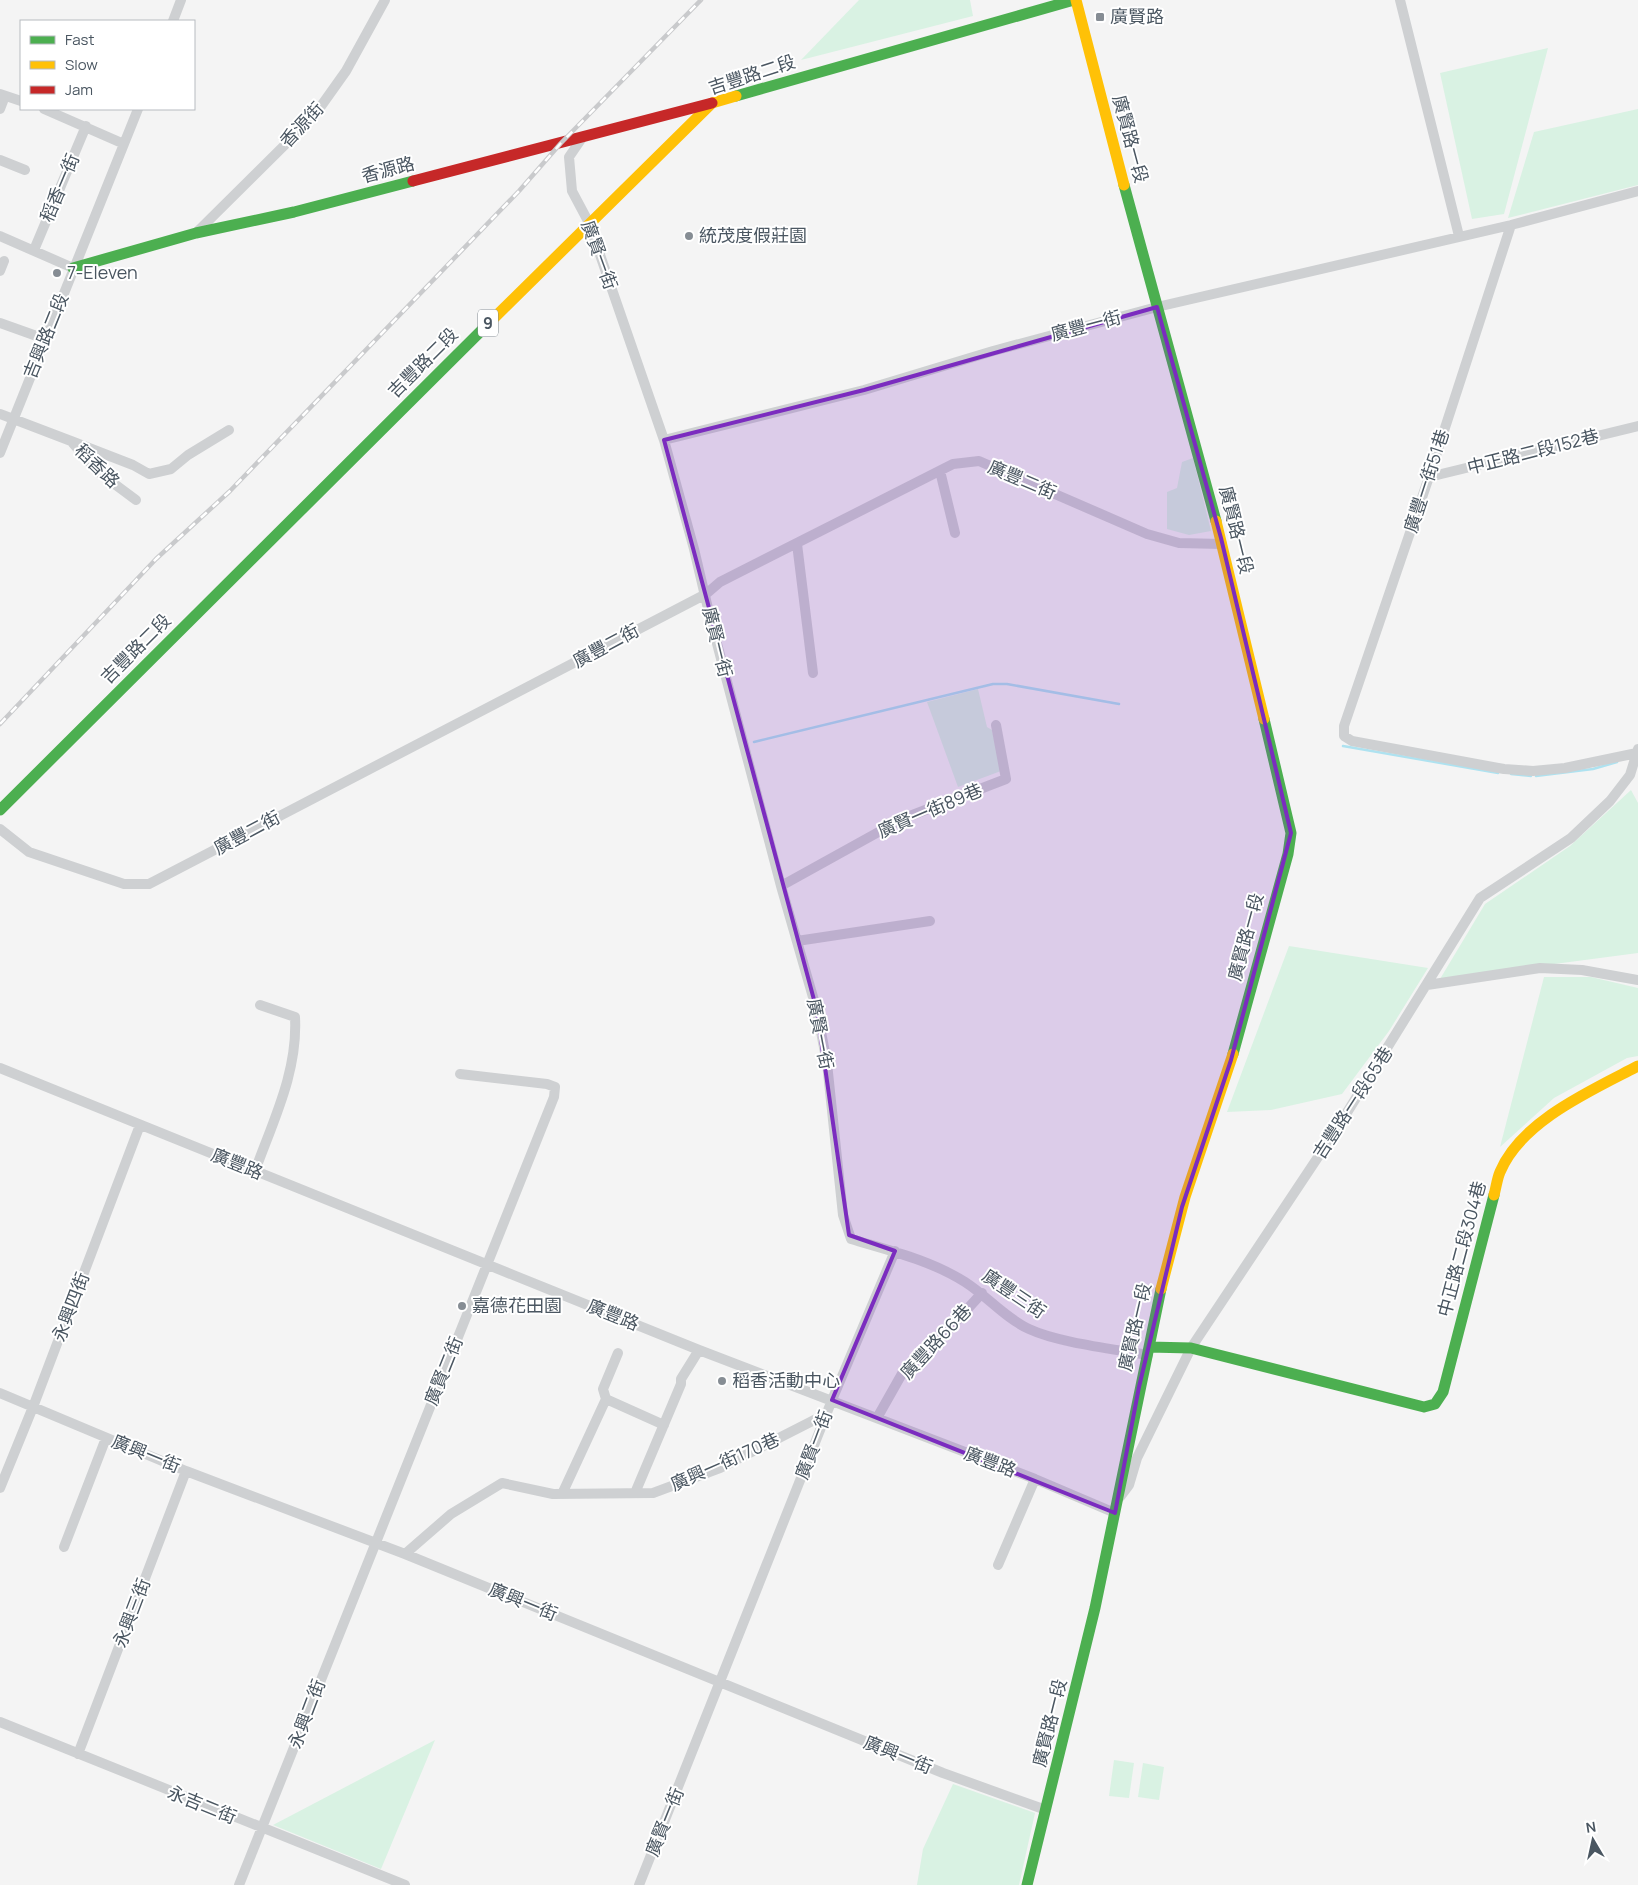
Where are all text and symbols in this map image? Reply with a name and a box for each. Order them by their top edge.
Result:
place label: 廣賢路 [1110,4,1164,28]
marker: 廣賢路 [1094,11,1106,23]
legend [20,20,195,110]
text: Fast [65,29,94,50]
street label: 吉豐路二段 [705,49,798,99]
text: Slow [65,54,98,75]
text: Jam [65,79,93,100]
street label: 廣賢路一段 [1108,92,1154,185]
street label: 香源街 [274,96,328,152]
street label: 稻香一街 [34,150,84,225]
street label: 香源路 [359,150,417,188]
street label: 廣賢一街 [576,217,624,293]
place label: 統茂度假莊園 [699,223,807,247]
marker: 統茂度假莊園 [683,230,695,242]
place label: 7-Eleven [67,260,138,284]
marker: 7-Eleven [51,267,63,279]
street label: 吉興路二段 [17,289,73,382]
street label: 廣豐一街 [1048,304,1124,346]
road number: 9 [478,309,498,336]
street label: 吉豐路二段 [382,322,463,403]
street label: 中正路二段152巷 [1464,423,1601,479]
street label: 廣豐一街51巷 [1398,426,1454,535]
street label: 稻香路 [70,438,125,493]
street label: 廣豐二街 [985,454,1060,504]
street label: 廣賢路一段 [1214,483,1260,576]
street label: 廣賢一街 [698,604,738,680]
street label: 吉豐路二段 [95,608,176,689]
street label: 廣豐二街 [568,618,643,673]
street label: 廣賢一街89巷 [874,777,986,843]
street label: 廣豐二街 [209,805,284,860]
street label: 廣賢路一段 [1222,890,1268,983]
street label: 廣賢一街 [802,996,840,1071]
street label: 吉豐路一段65巷 [1307,1042,1398,1163]
street label: 廣豐路 [208,1142,267,1184]
street label: 中正路二段304巷 [1431,1178,1491,1319]
street label: 廣豐三街 [978,1263,1051,1323]
street label: 永興四街 [46,1269,94,1345]
street label: 廣賢路一段 [1112,1280,1156,1373]
place label: 嘉德花田園 [472,1293,562,1317]
street label: 廣豐路 [584,1293,643,1335]
street label: 廣豐路66巷 [894,1299,976,1384]
marker: 嘉德花田園 [456,1300,468,1312]
street label: 廣賢二街 [418,1333,468,1408]
place label: 稻香活動中心 [732,1368,840,1392]
marker: 稻香活動中心 [716,1375,728,1387]
street label: 廣賢一街 [789,1407,837,1483]
street label: 廣興一街170巷 [666,1426,783,1496]
street label: 廣興一街 [109,1428,184,1478]
street label: 廣豐路 [961,1440,1020,1482]
street label: 永興三街 [107,1575,155,1651]
street label: 廣興一街 [486,1576,561,1626]
street label: 永興二街 [282,1676,330,1752]
street label: 廣賢路一段 [1026,1676,1072,1769]
street label: 廣興一街 [861,1729,936,1779]
street label: 永吉二街 [165,1779,240,1829]
street label: 廣賢一街 [639,1784,689,1859]
north arrow [1568,1815,1618,1865]
text: N [1584,1816,1597,1837]

